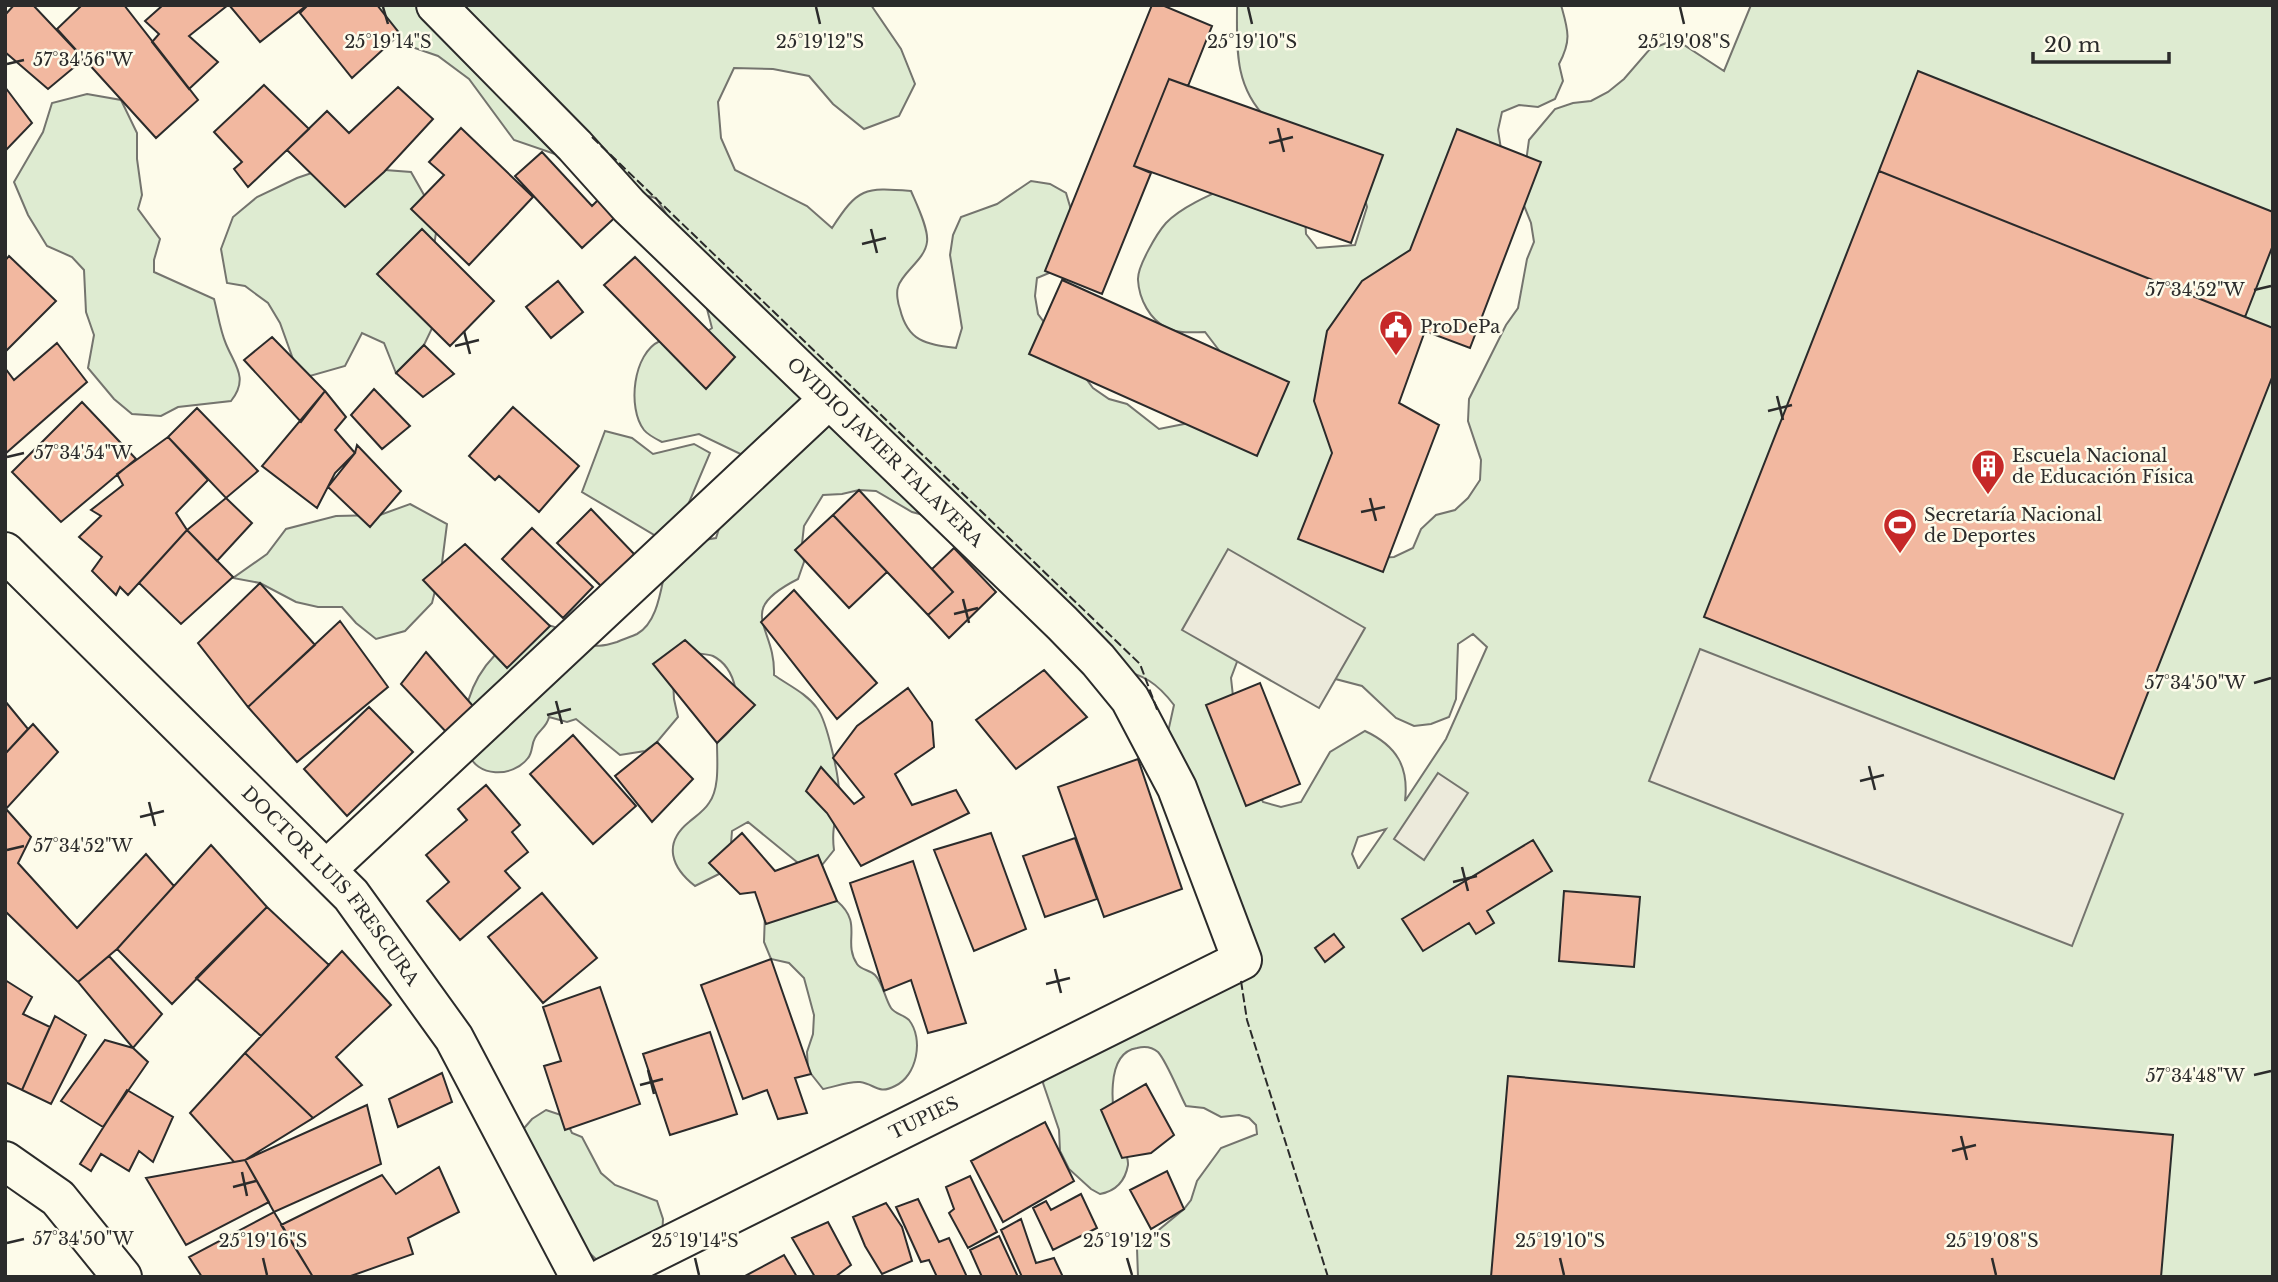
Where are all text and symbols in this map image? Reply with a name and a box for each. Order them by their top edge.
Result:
scale bar [2033,21,2170,65]
text: 25°19'14"S [344,31,432,53]
text: 25°19'12"S [776,31,864,53]
text: 25°19'10"S [1207,31,1297,53]
text: 25°19'08"S [1638,31,1731,53]
text: 20 m [2044,32,2101,58]
text: 57°34'56"W [33,49,134,71]
text: 57°34'52"W [2145,279,2246,301]
public building icon: ProDePa [1377,308,1415,357]
place label: ProDePa [1420,316,1500,338]
street label: OVIDIO JAVIER TALAVERA [782,353,988,553]
text: 57°34'54"W [34,442,133,464]
place label: Escuela Nacional de Educación Física [2012,445,2194,488]
building icon: Escuela Nacional de Educación Física [1969,447,2007,496]
place label: Secretaría Nacional de Deportes [1924,504,2102,547]
sports icon: Secretaría Nacional de Deportes [1881,506,1919,555]
text: 57°34'50"W [2144,672,2246,694]
street label: DOCTOR LUIS FRESCURA [237,782,424,991]
text: 57°34'52"W [33,835,134,857]
text: 57°34'48"W [2145,1065,2245,1087]
street label: TUPIES [886,1092,962,1144]
text: 57°34'50"W [32,1228,134,1250]
text: 25°19'16"S [219,1230,307,1252]
text: 25°19'14"S [651,1230,739,1252]
text: 25°19'12"S [1083,1230,1171,1252]
text: 25°19'10"S [1515,1230,1605,1252]
text: 25°19'08"S [1946,1230,2039,1252]

